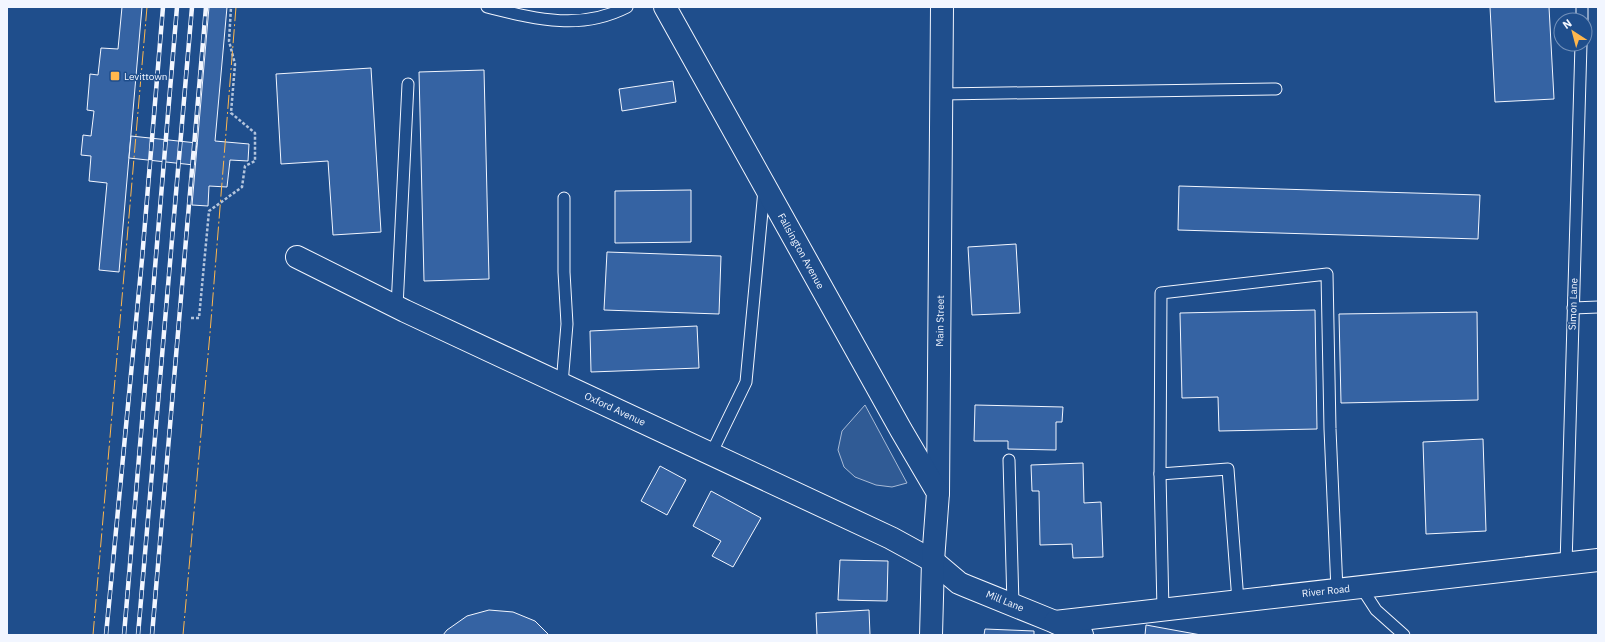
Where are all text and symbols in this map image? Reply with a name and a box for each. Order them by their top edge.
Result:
north arrow [1553,12,1593,52]
text: N [1560,16,1574,32]
marker: Levittown [109,70,121,82]
place label: Levittown [124,70,168,83]
street label: Fallsington Avenue [775,211,827,292]
street label: Simon Lane [1566,277,1580,330]
street label: Main Street [933,295,947,347]
street label: Oxford Avenue [582,389,648,429]
street label: River Road [1301,582,1351,600]
street label: Mill Lane [984,588,1026,615]

